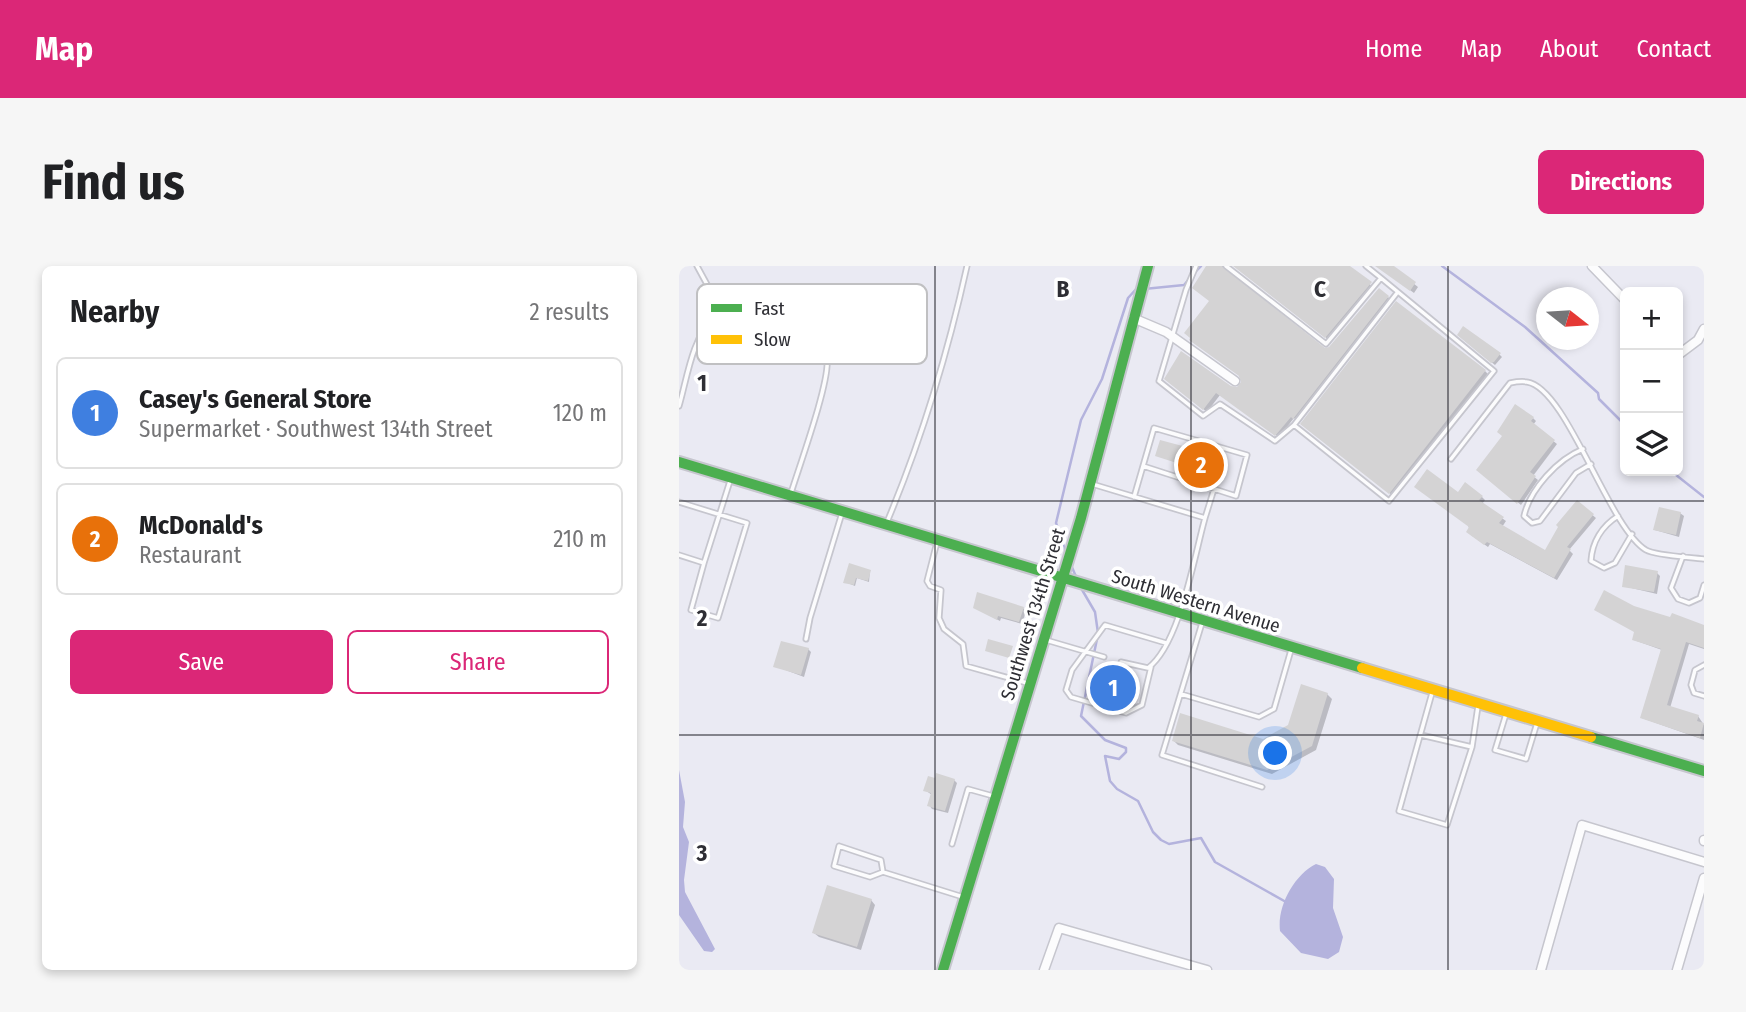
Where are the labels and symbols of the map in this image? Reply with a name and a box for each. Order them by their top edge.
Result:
text: B [1057,275,1070,303]
text: C [1314,275,1326,303]
legend [697,284,927,364]
north arrow [1536,287,1599,350]
text: Fast [754,297,785,320]
text: Slow [754,328,791,351]
text: 1 [697,369,707,397]
pin: 2 [1178,439,1224,491]
street label: Southwest 134th Street [996,524,1070,703]
street label: South Western Avenue [1109,564,1283,638]
text: 2 [696,604,708,632]
pin: 1 [1090,662,1136,714]
your location [1258,736,1292,770]
text: 3 [696,839,708,867]

